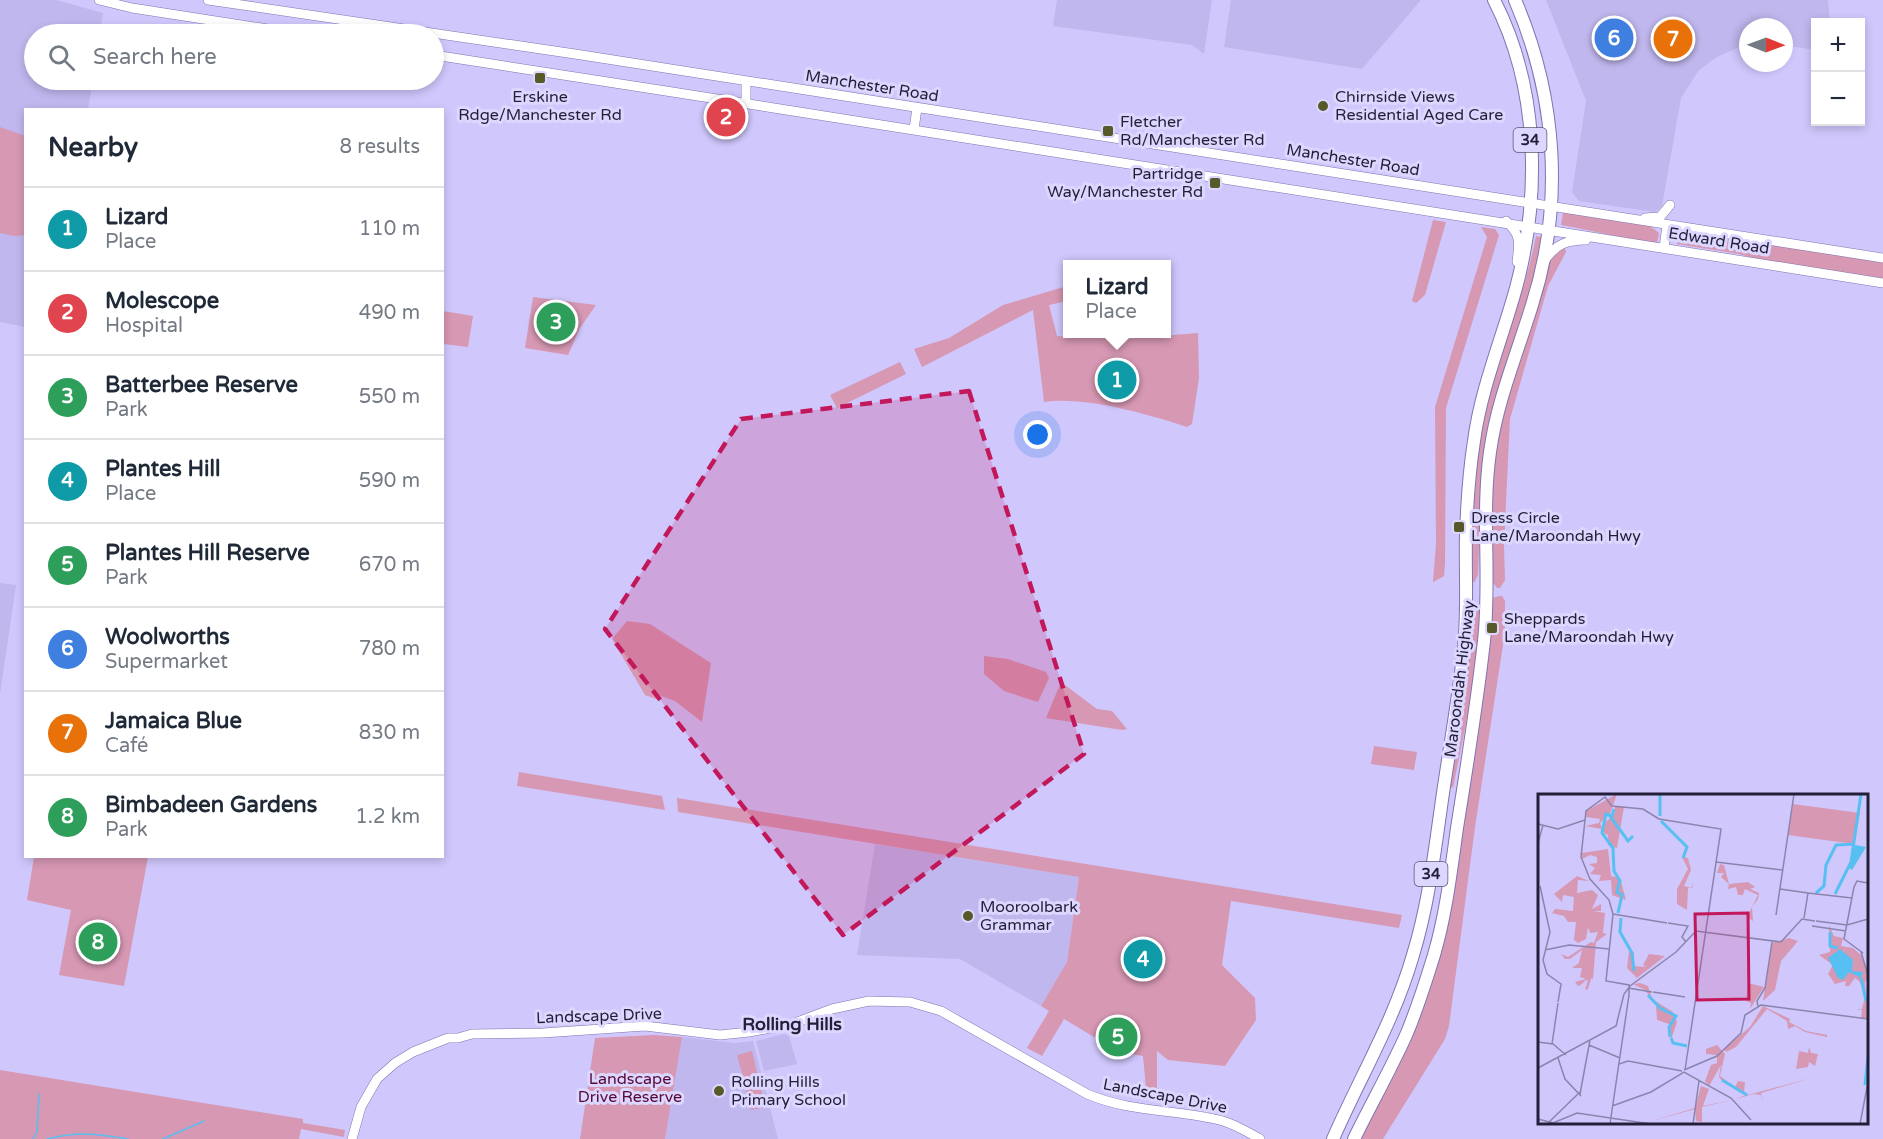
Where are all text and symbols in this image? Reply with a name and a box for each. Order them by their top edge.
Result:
pin: 6 [1594,15,1634,60]
pin: 7 [1654,16,1692,62]
north arrow [1739,18,1793,72]
map controls [1811,18,1865,126]
button: + [1811,18,1865,72]
search box [24,24,444,90]
icon: search [45,41,78,74]
text: Search here [93,44,217,70]
street label: Manchester Road [804,66,940,106]
marker: Erskine Rdge/Manchester Rd [533,71,547,85]
button: − [1811,72,1865,126]
place label: Erskine Rdge/Manchester Rd [458,87,622,125]
place label: Chirnside Views Residential Aged Care [1335,87,1503,125]
pin: 2 [706,94,746,140]
marker: Chirnside Views Residential Aged Care [1316,99,1330,113]
place label: Fletcher Rd/Manchester Rd [1120,112,1265,150]
marker: Fletcher Rd/Manchester Rd [1101,124,1115,138]
road number: 34 [1514,128,1546,152]
text: Nearby [48,132,138,163]
text: 8 results [340,135,420,159]
street label: Manchester Road [1285,140,1421,180]
place label: Partridge Way/Manchester Rd [1047,164,1203,202]
marker: Partridge Way/Manchester Rd [1208,176,1222,190]
text: Lizard [105,204,168,230]
text: 1 [61,217,74,241]
text: 110 m [359,217,420,241]
street label: Edward Road [1667,223,1771,259]
text: Place [105,230,156,254]
popup [1063,260,1171,338]
text: Lizard [1085,274,1149,300]
text: Molescope [105,288,219,314]
pin: 3 [536,300,576,344]
text: Place [1085,300,1137,324]
text: 2 [61,301,74,325]
text: 490 m [359,301,420,325]
text: Hospital [105,314,183,338]
pin: 1 [1098,358,1136,403]
text: Batterbee Reserve [105,372,298,398]
text: 3 [61,385,74,409]
text: 550 m [359,385,420,409]
text: Park [105,398,148,422]
your location [1023,420,1052,449]
text: Plantes Hill [105,456,220,482]
text: 4 [61,469,74,493]
text: 590 m [359,469,420,493]
text: Place [105,482,156,506]
place label: Dress Circle Lane/Maroondah Hwy [1471,508,1641,546]
marker: Dress Circle Lane/Maroondah Hwy [1452,520,1466,534]
text: Plantes Hill Reserve [105,540,310,566]
text: 5 [61,553,74,577]
text: 670 m [359,553,420,577]
text: Park [105,566,148,590]
street label: Maroondah Highway [1440,599,1480,759]
place label: Sheppards Lane/Maroondah Hwy [1504,609,1674,647]
marker: Sheppards Lane/Maroondah Hwy [1485,621,1499,635]
text: Woolworths [105,624,230,650]
text: 6 [61,637,74,661]
text: 780 m [359,637,420,661]
text: Supermarket [105,650,228,674]
text: Jamaica Blue [105,708,242,734]
text: 7 [61,721,74,745]
text: 830 m [359,721,420,745]
text: Café [105,734,148,758]
text: Bimbadeen Gardens [105,792,317,818]
inset map [1538,794,1868,1124]
text: 8 [61,805,74,829]
text: 1.2 km [355,805,420,829]
text: Park [105,818,148,842]
road number: 34 [1414,862,1448,886]
place label: Mooroolbark Grammar [980,897,1078,935]
marker: Mooroolbark Grammar [961,909,975,923]
pin: 8 [78,920,118,964]
pin: 4 [1124,936,1162,982]
street label: Landscape Drive [536,1004,662,1028]
district label: Rolling Hills [742,1013,842,1035]
pin: 5 [1098,1014,1138,1060]
park label: Landscape Drive Reserve [578,1069,682,1107]
place label: Rolling Hills Primary School [731,1072,846,1110]
street label: Landscape Drive [1101,1074,1229,1118]
marker: Rolling Hills Primary School [712,1084,726,1098]

